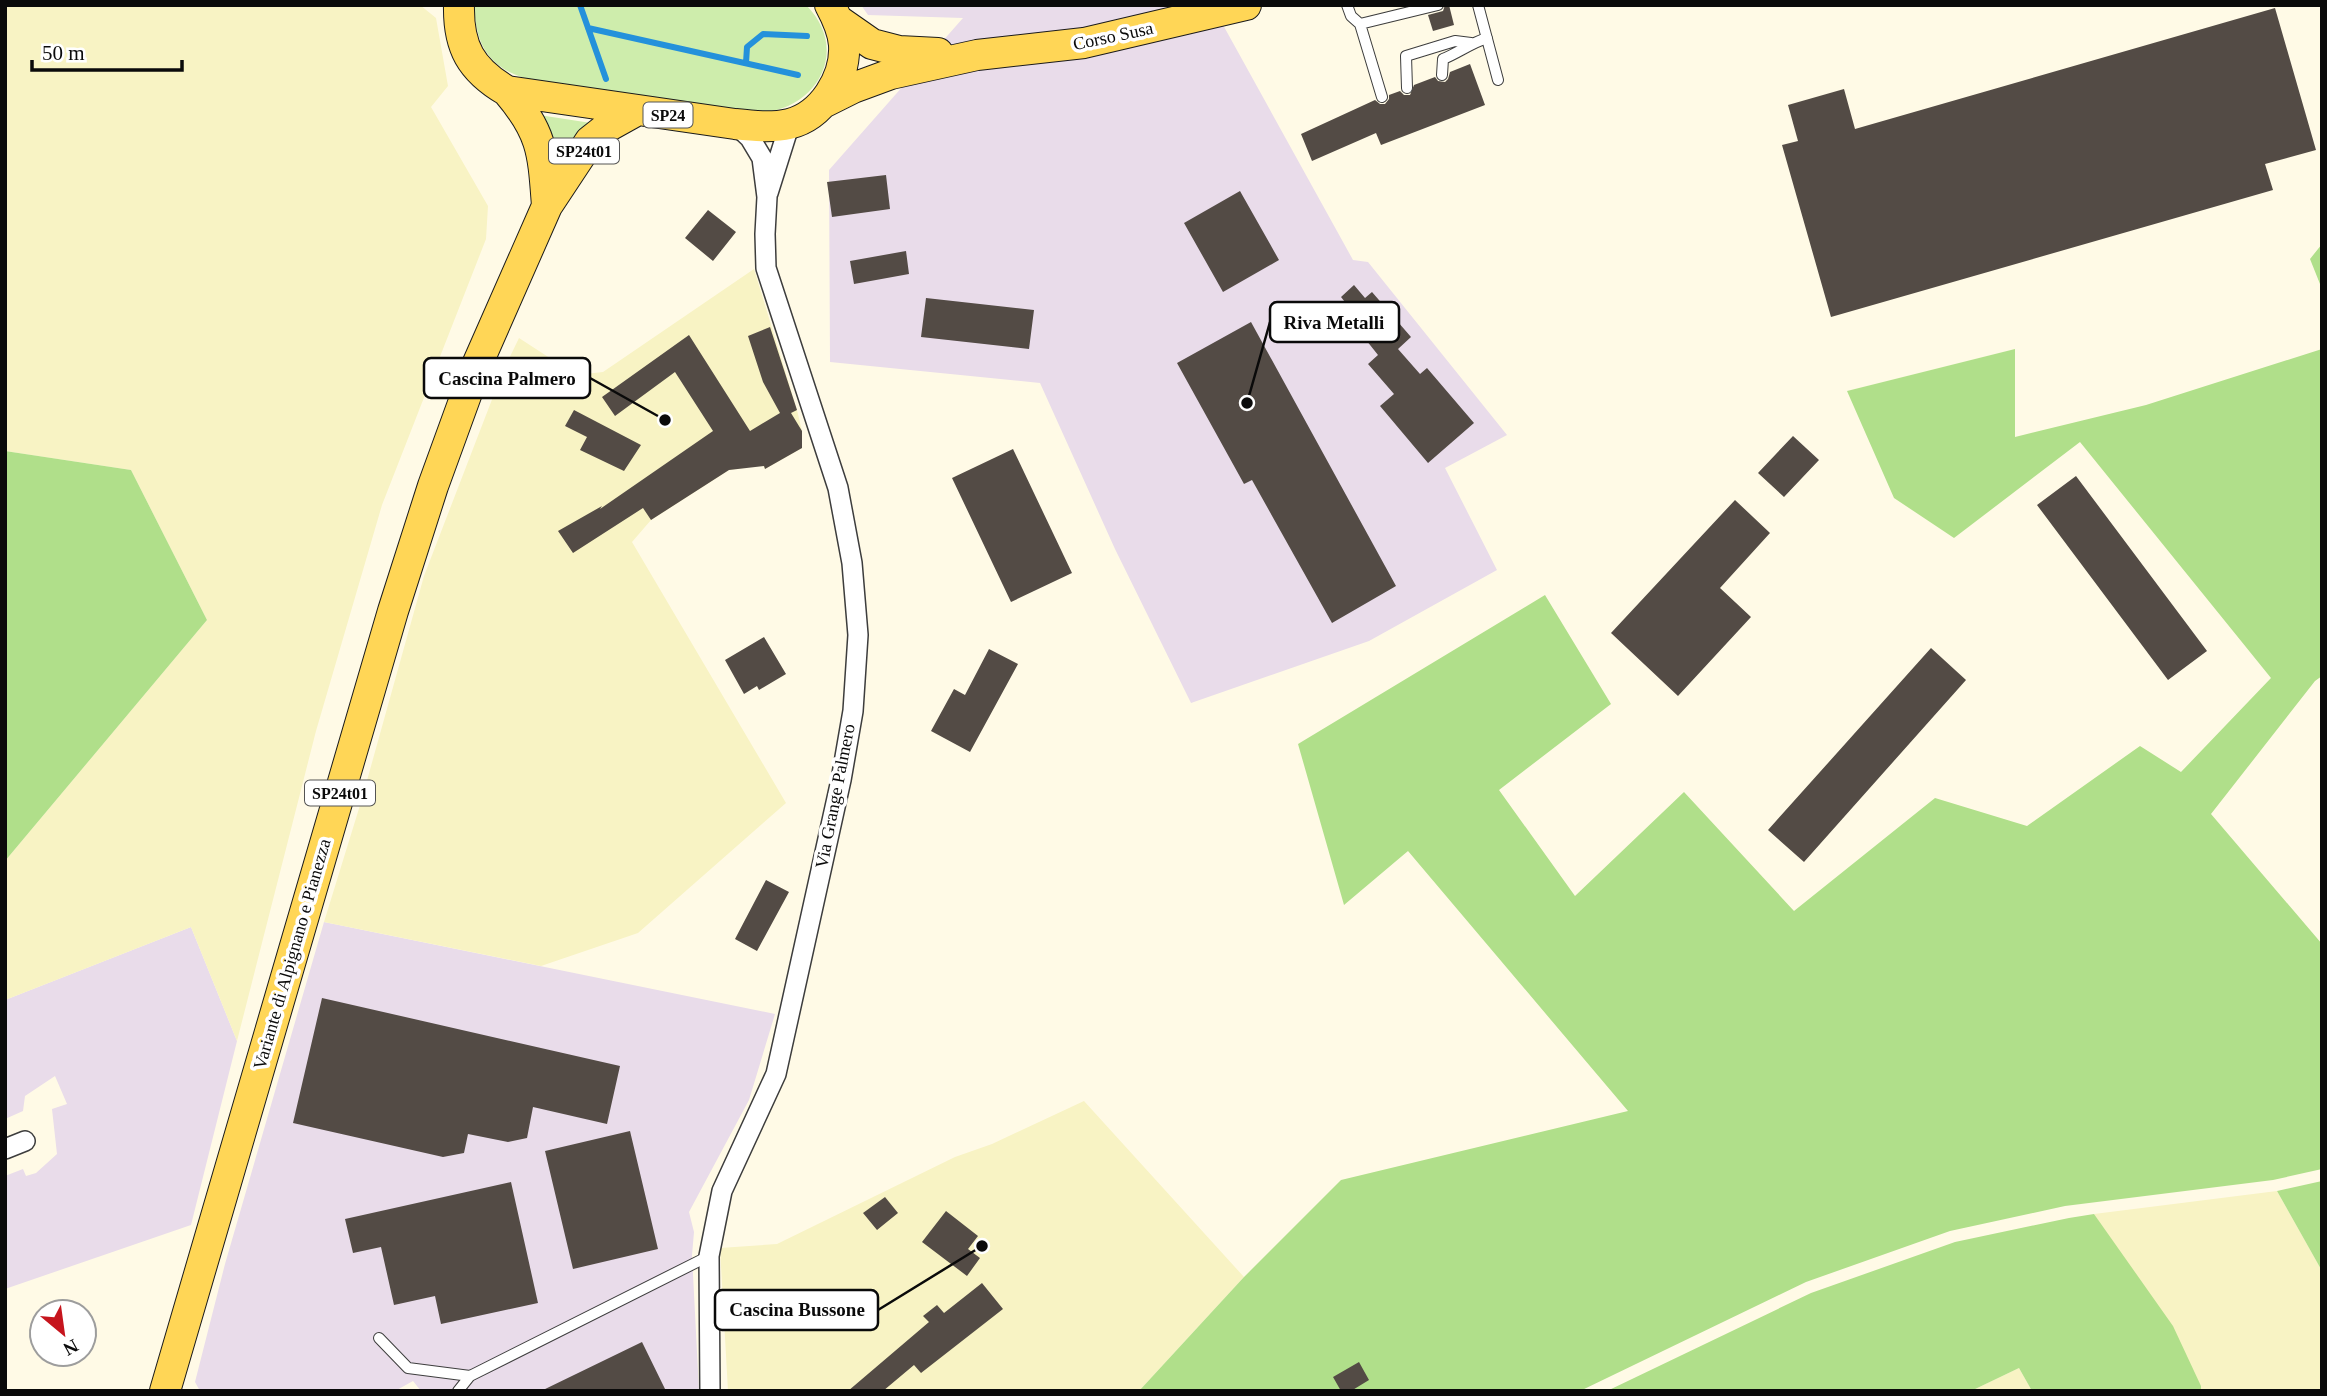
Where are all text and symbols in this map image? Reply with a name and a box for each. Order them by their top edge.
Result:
street label: Corso Susa [1071,18,1155,54]
scale bar [32,28,182,72]
text: 50 m [42,41,85,65]
road number: SP24 [644,102,692,127]
road number: SP24t01 [549,139,619,164]
callout: Riva Metalli [1270,302,1399,342]
text: Riva Metalli [1284,312,1384,333]
callout: Cascina Palmero [424,358,590,398]
text: Cascina Palmero [438,368,576,389]
street label: Via Grange Palmero [811,722,859,870]
road number: SP24t01 [305,780,375,806]
street label: Variante di Alpignano e Pianezza [249,836,335,1072]
callout: Cascina Bussone [715,1290,878,1330]
north arrow [28,1298,98,1368]
text: Cascina Bussone [729,1299,865,1320]
text: N [60,1335,82,1360]

